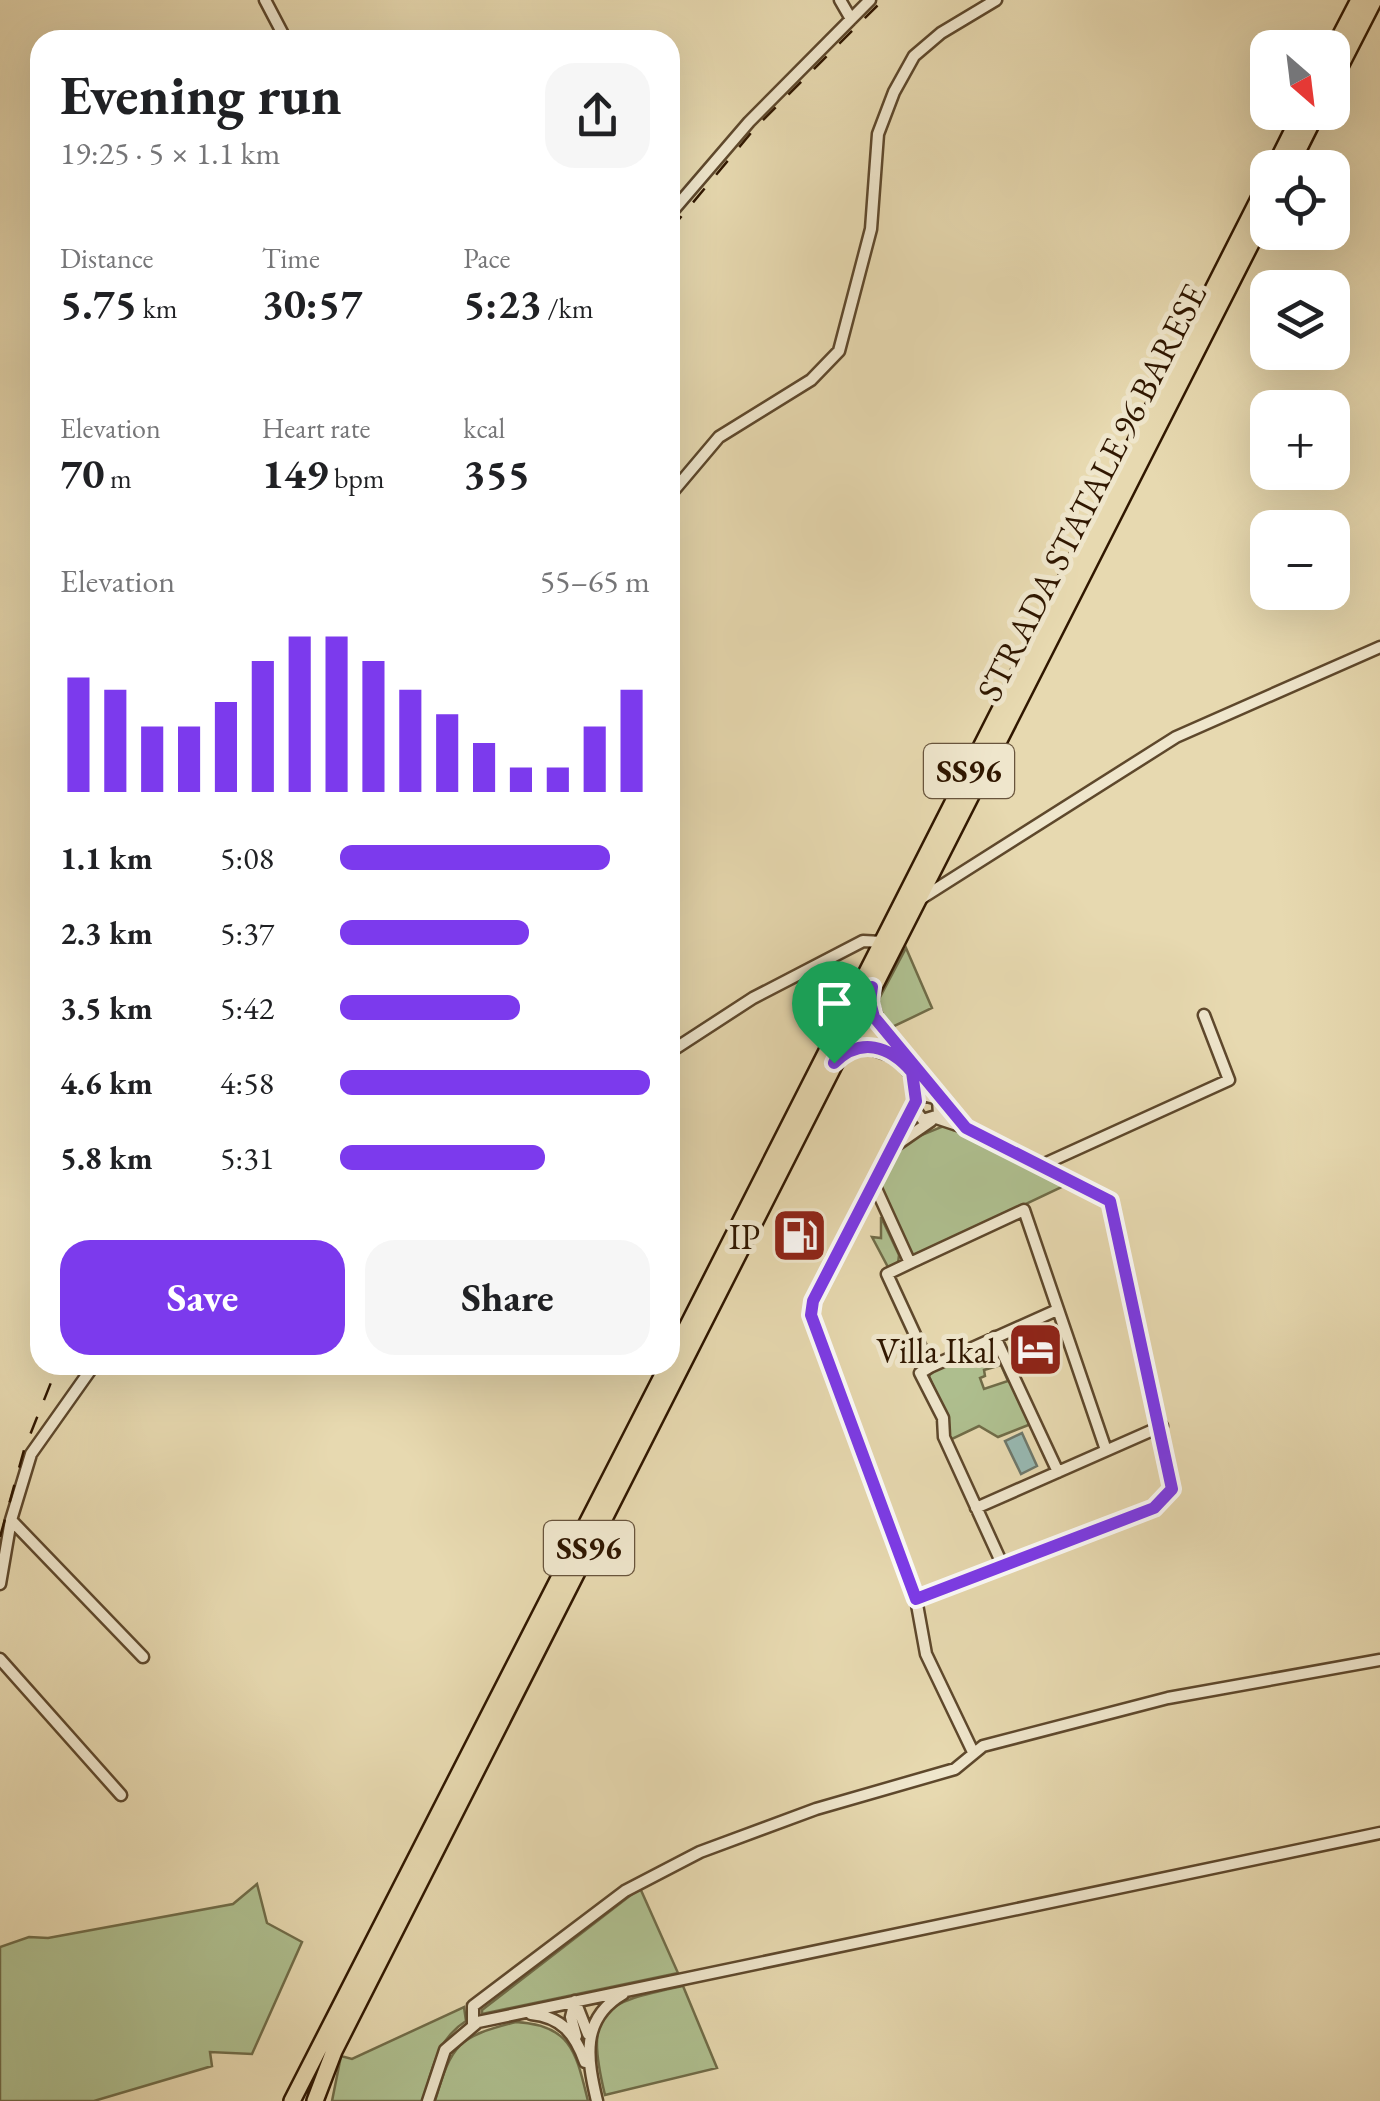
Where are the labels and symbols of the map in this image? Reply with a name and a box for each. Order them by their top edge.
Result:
north arrow [1250,30,1350,130]
street label: STRADA STATALE 96 BARESE [966,276,1216,708]
road number: SS96 [924,744,1014,798]
pin [792,961,877,1064]
fuel station icon: IP [769,1206,829,1266]
place label: IP [729,1214,760,1259]
hotel icon: Villa Ikal [1005,1320,1065,1380]
place label: Villa Ikal [876,1328,996,1373]
road number: SS96 [544,1521,634,1575]

